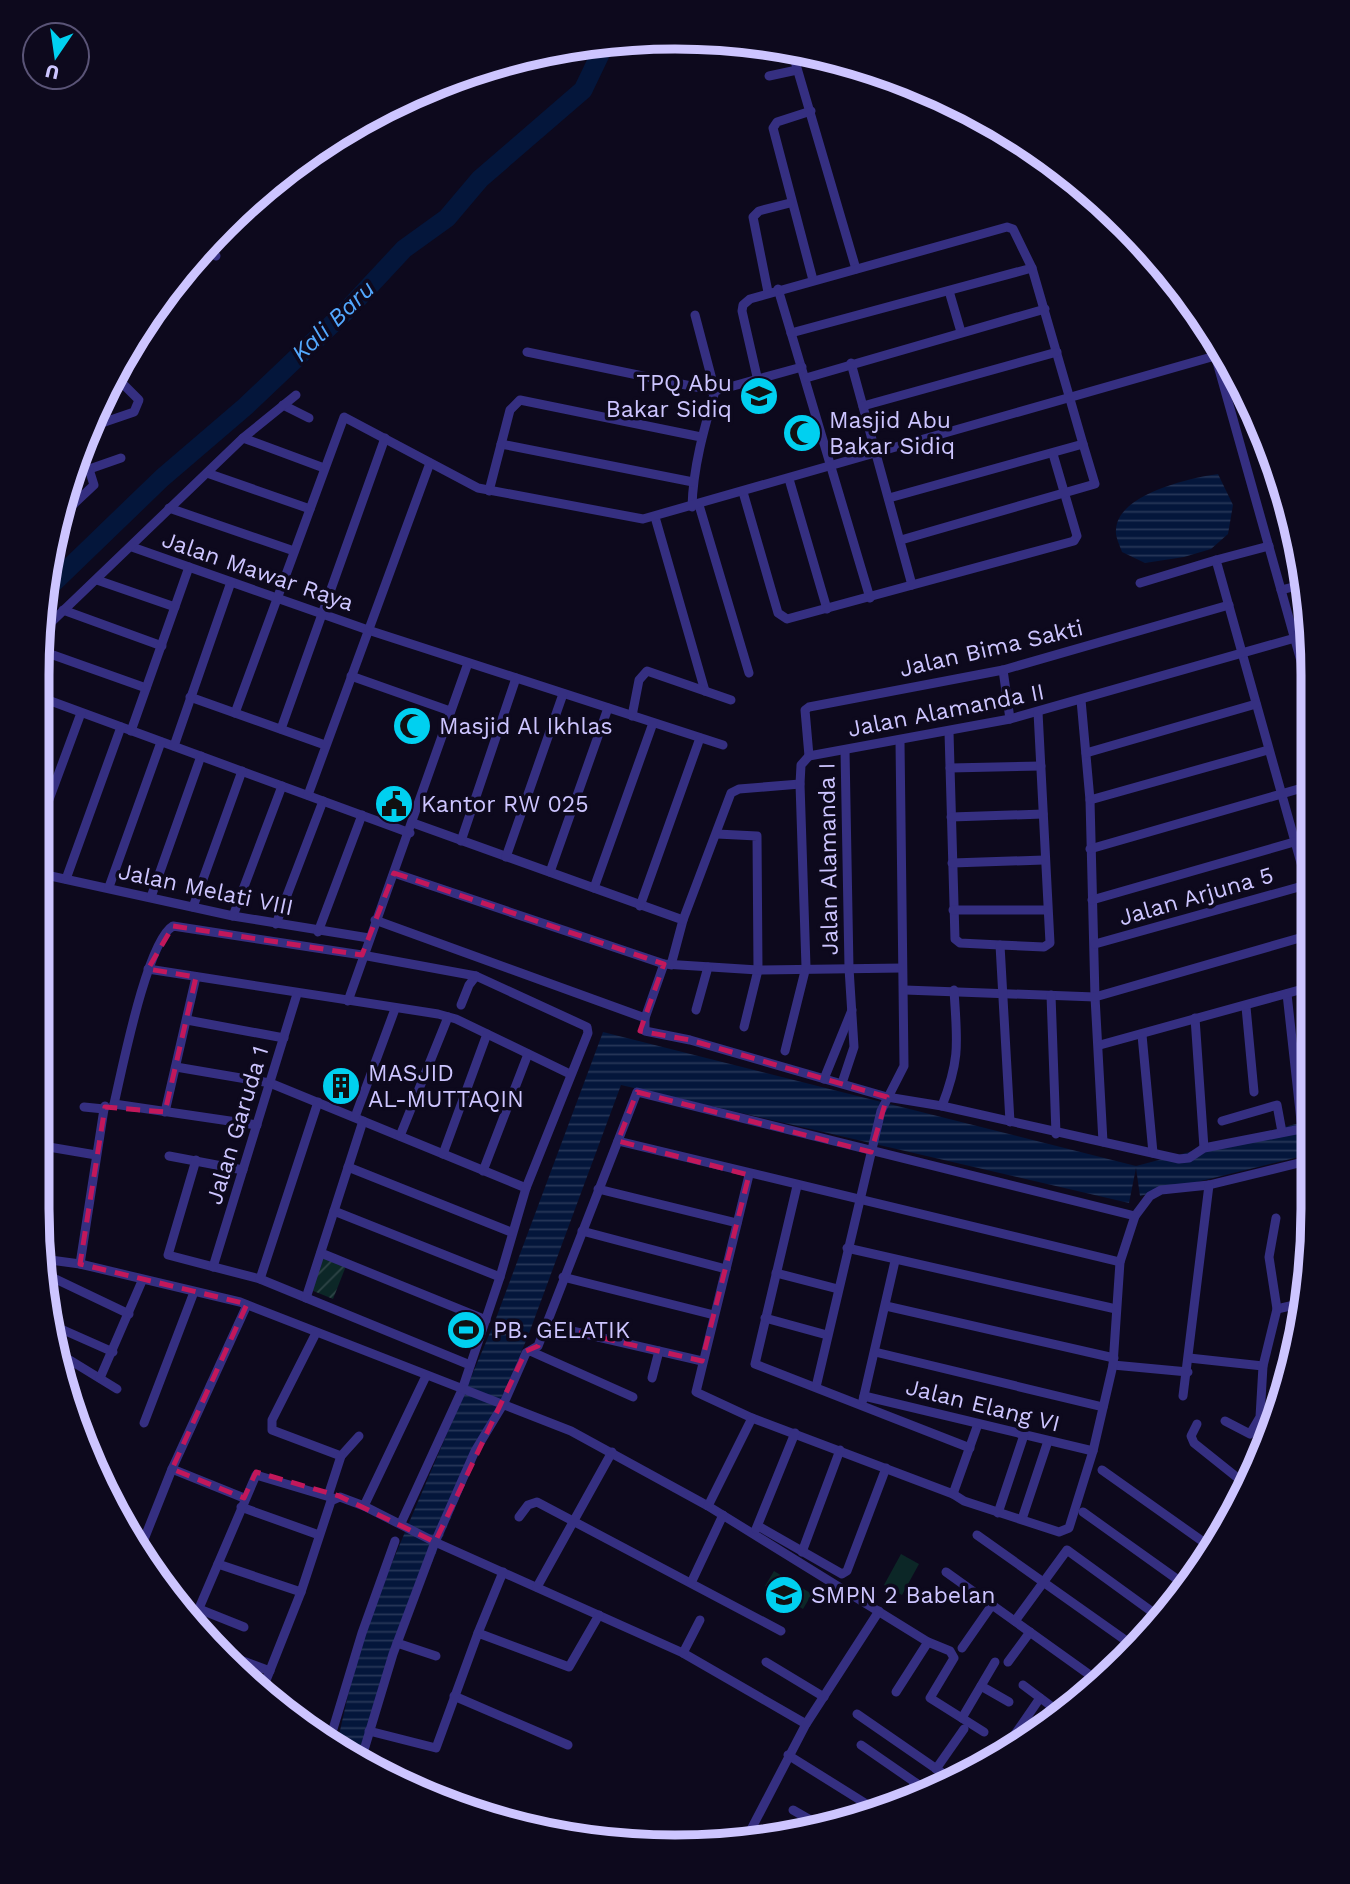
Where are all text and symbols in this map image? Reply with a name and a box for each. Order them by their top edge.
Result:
north arrow [21,21,91,91]
text: U [43,59,61,85]
water label: Kali Baru [286,275,380,367]
place label: TPQ Abu Bakar Sidiq [606,370,732,423]
school or university icon: TPQ Abu Bakar Sidiq [738,375,780,417]
place label: Masjid Abu Bakar Sidiq [829,407,955,460]
mosque icon: Masjid Abu Bakar Sidiq [781,412,823,454]
street label: Jalan Mawar Raya [158,526,357,617]
street label: Jalan Bima Sakti [897,614,1085,683]
street label: Jalan Alamanda II [846,678,1047,743]
mosque icon: Masjid Al Ikhlas [391,705,433,747]
place label: Masjid Al Ikhlas [439,713,613,740]
street label: Jalan Alamanda I [813,762,844,956]
public building icon: Kantor RW 025 [373,783,415,825]
place label: Kantor RW 025 [421,791,589,818]
street label: Jalan Melati VIII [116,858,296,921]
street label: Jalan Arjuna 5 [1116,861,1277,931]
street label: Jalan Garuda 1 [201,1043,274,1208]
place label: MASJID AL-MUTTAQIN [368,1060,524,1113]
building icon: MASJID AL-MUTTAQIN [320,1065,362,1107]
sports icon: PB. GELATIK [445,1309,487,1351]
place label: PB. GELATIK [493,1317,630,1344]
street label: Jalan Elang VI [903,1373,1063,1438]
school or university icon: SMPN 2 Babelan [763,1574,805,1616]
place label: SMPN 2 Babelan [811,1582,995,1609]

